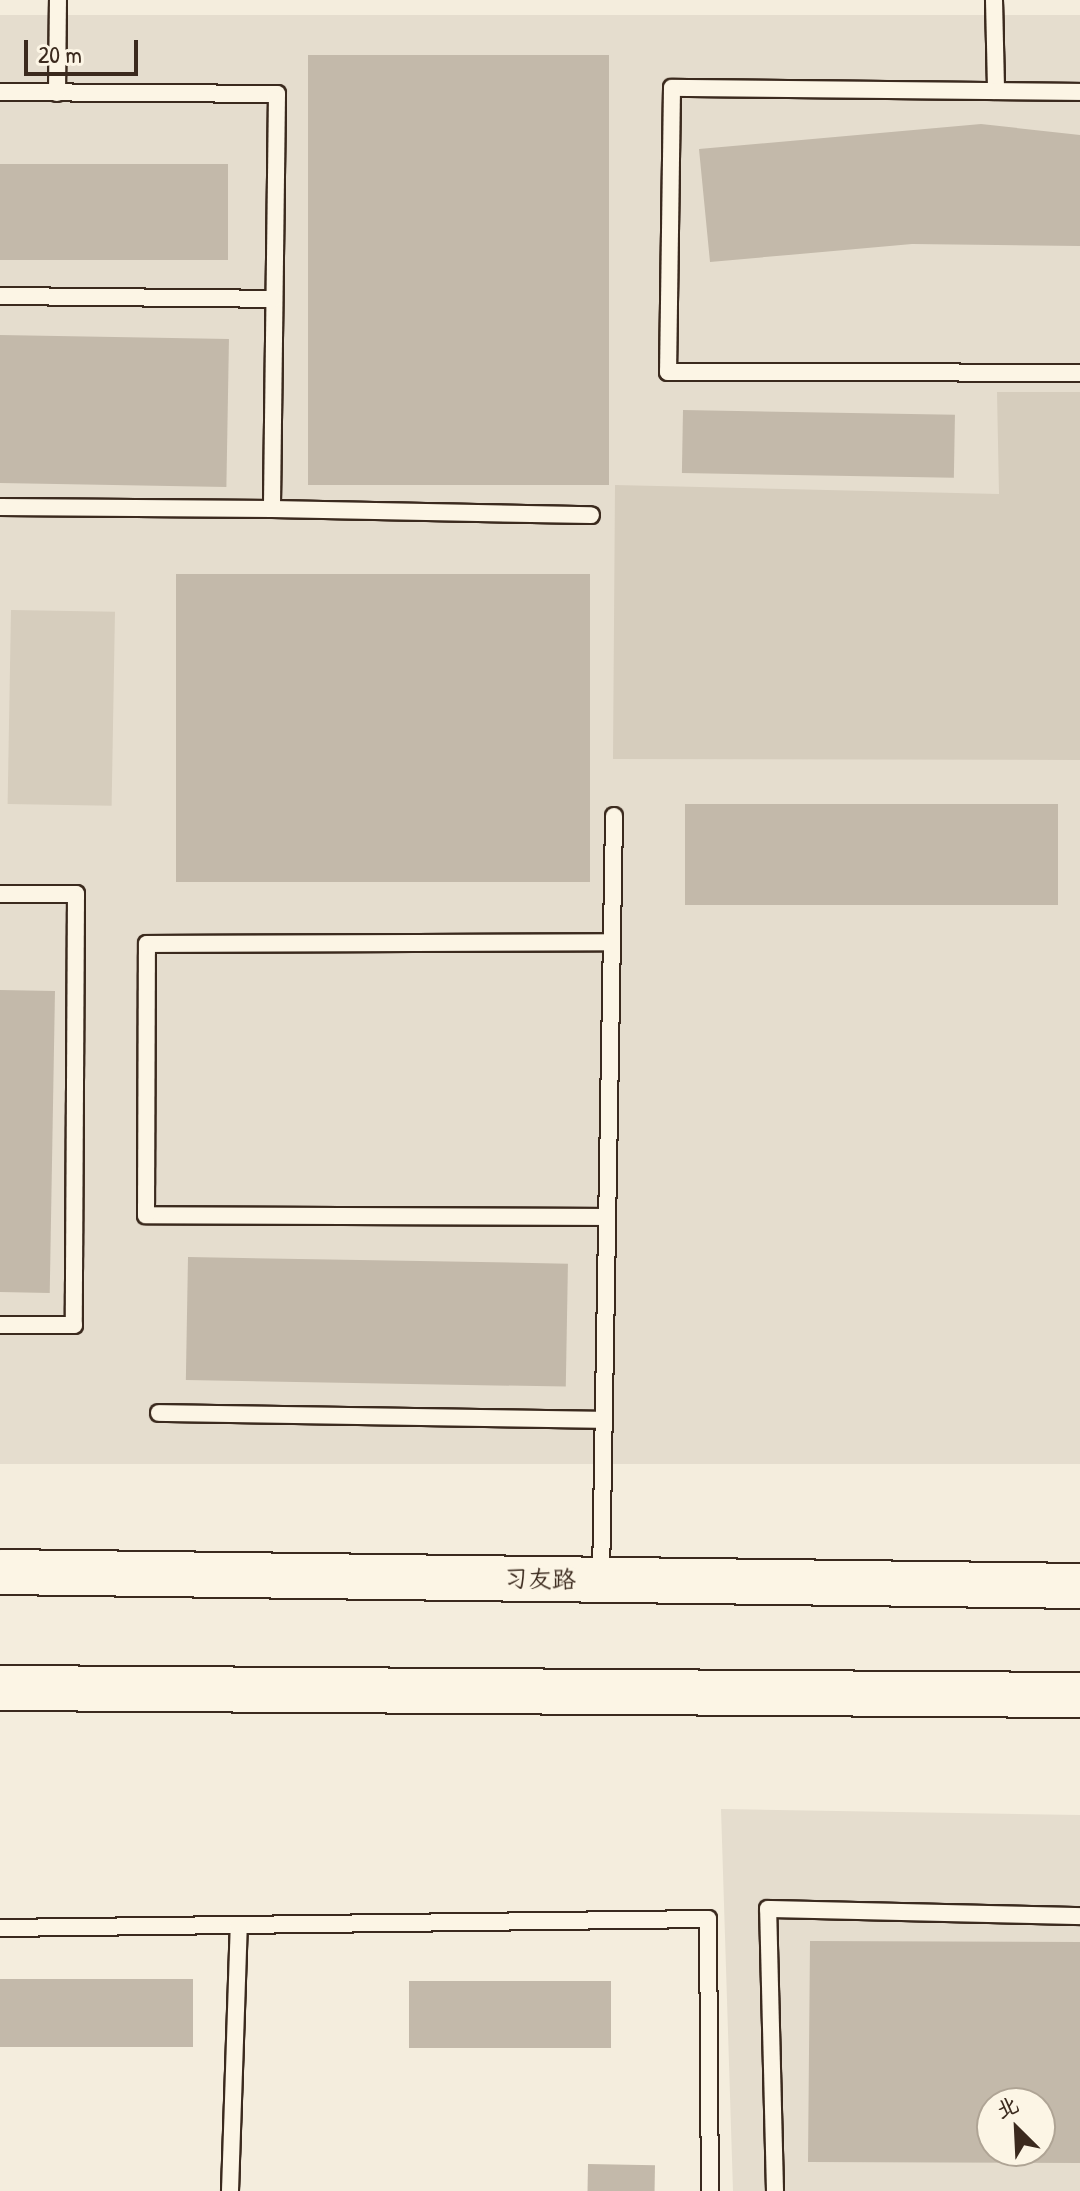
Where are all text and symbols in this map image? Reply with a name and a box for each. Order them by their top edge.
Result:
scale bar [28,24,142,74]
text: 20 m [38,38,82,70]
street label: 习友路 [504,1564,576,1594]
north arrow [976,2087,1056,2167]
text: 北 [991,2089,1023,2125]

